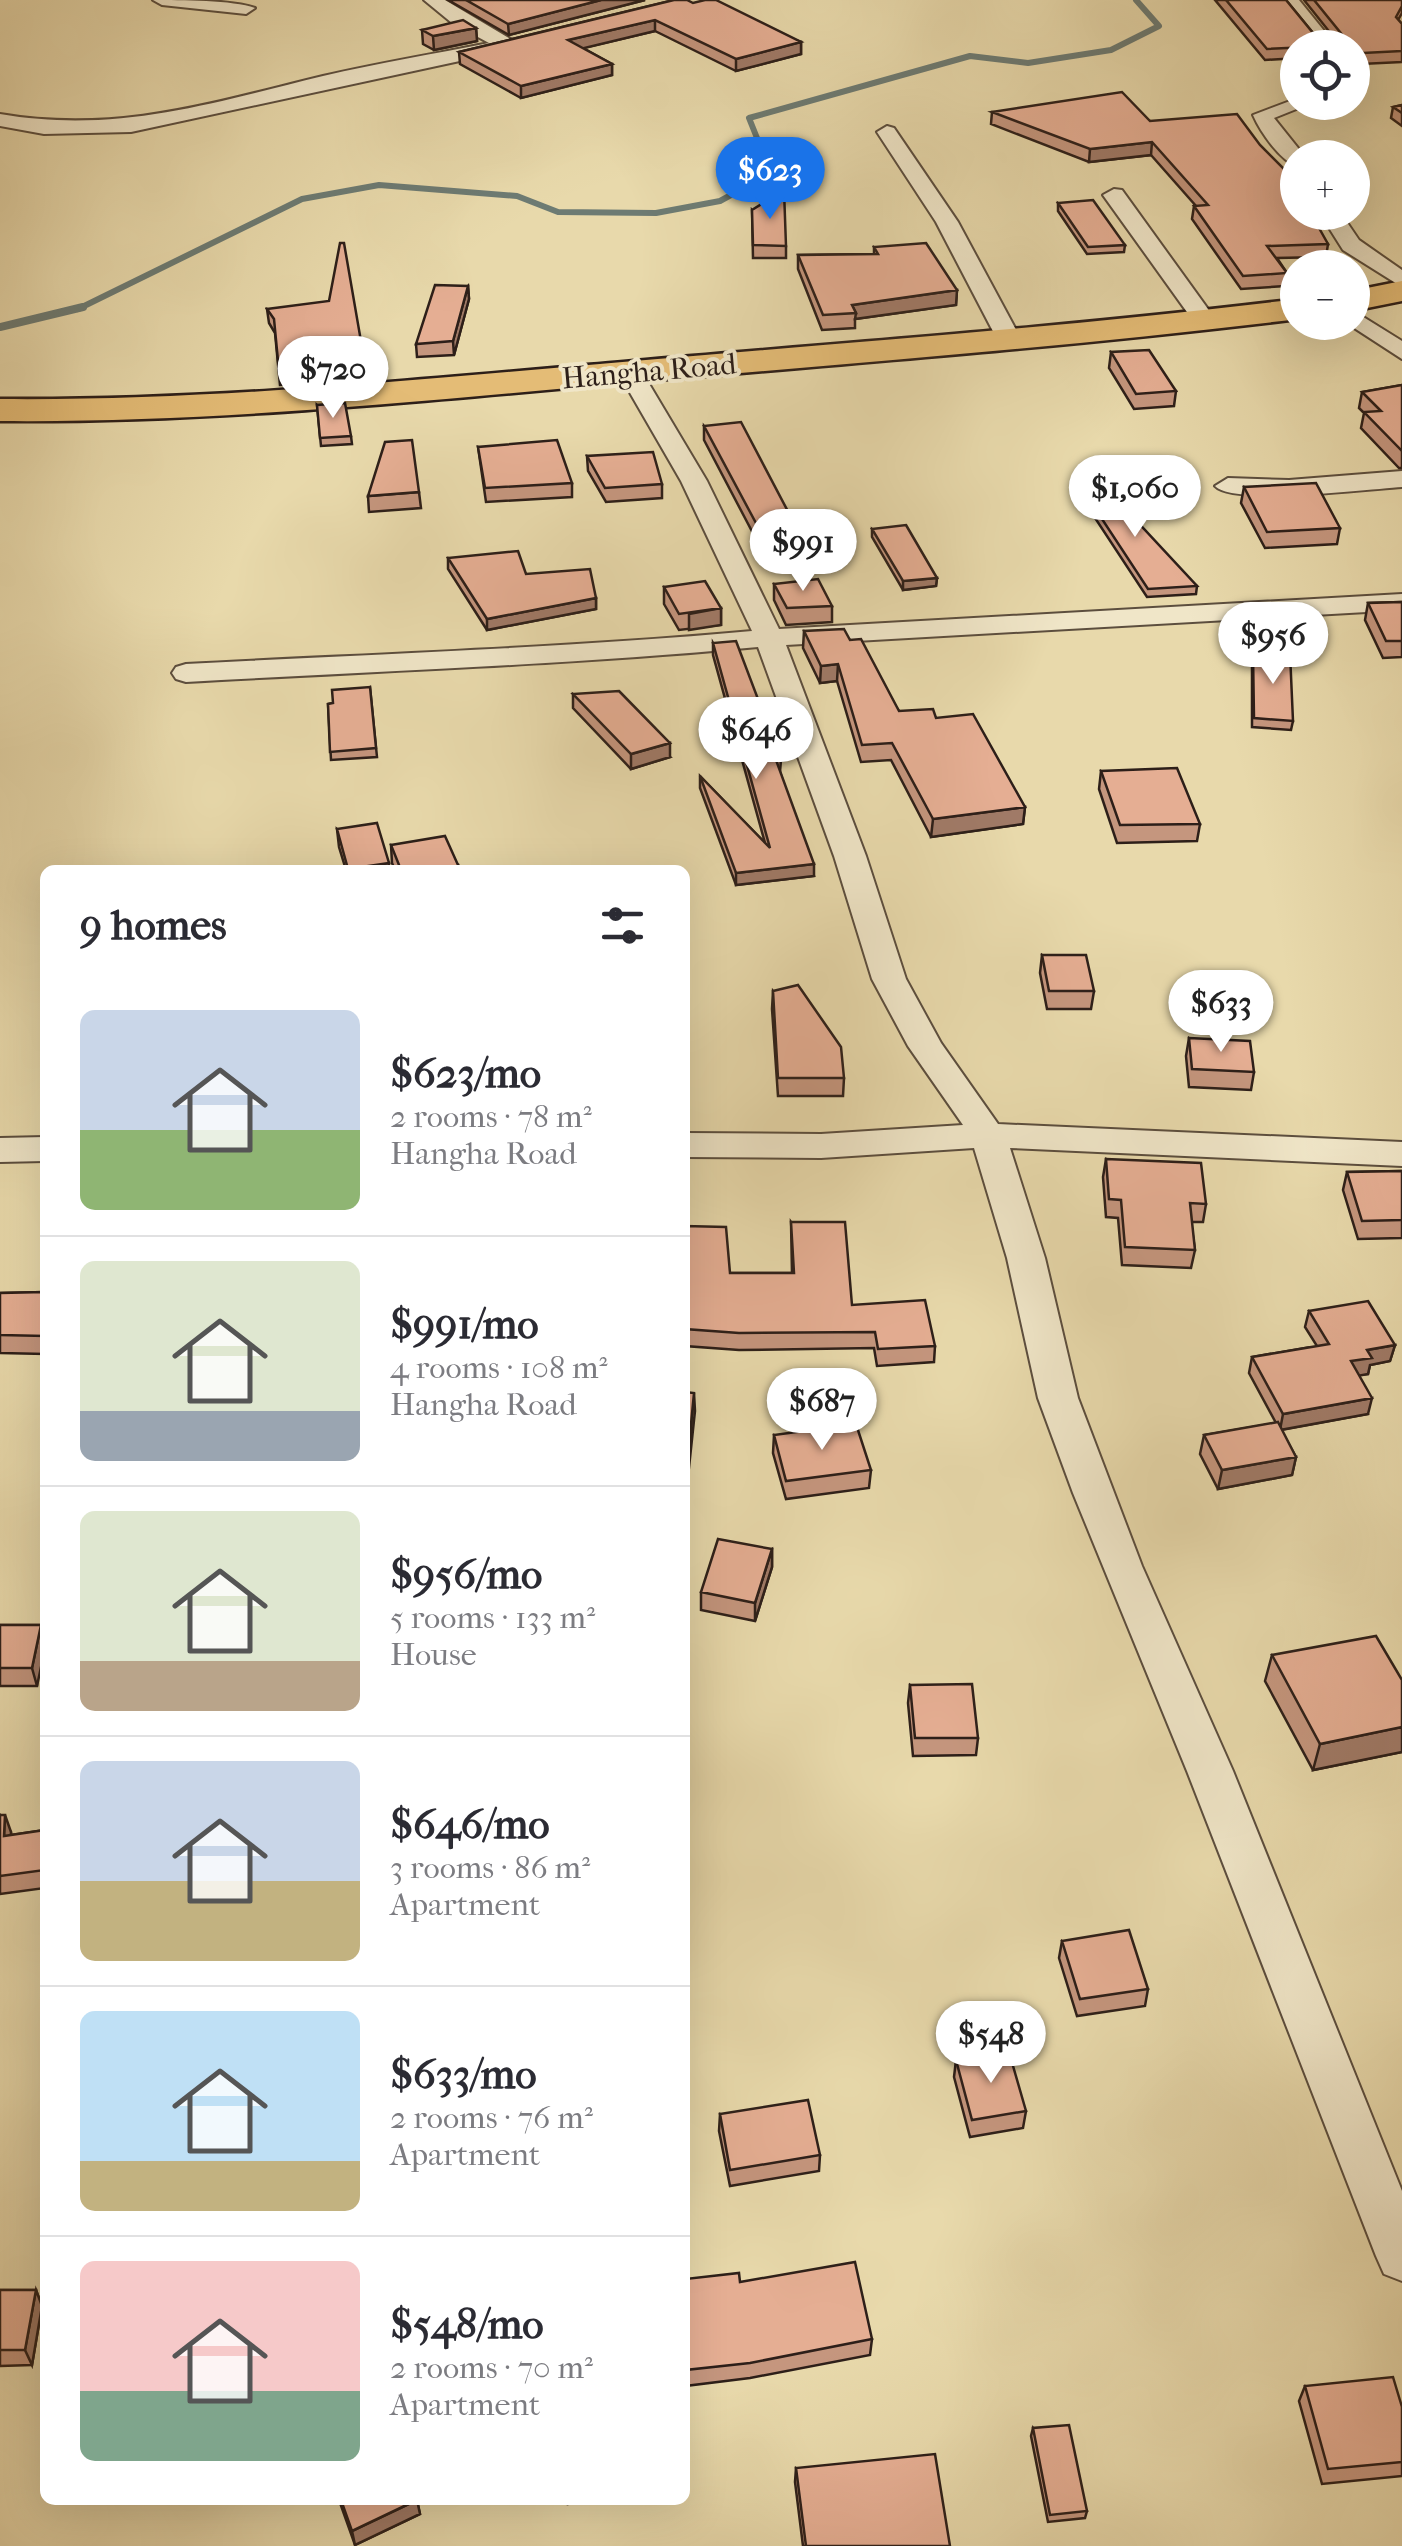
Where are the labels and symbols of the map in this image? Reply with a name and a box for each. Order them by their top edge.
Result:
pin: $623 [711,137,829,222]
pin: $720 [274,336,392,421]
street label: Hangha Road [560,346,738,397]
pin: $1,060 [1054,455,1216,540]
pin: $991 [744,509,862,594]
pin: $956 [1214,602,1332,687]
pin: $646 [697,697,815,782]
pin: $633 [1162,970,1280,1055]
pin: $687 [763,1368,881,1453]
pin: $548 [932,2001,1050,2086]

